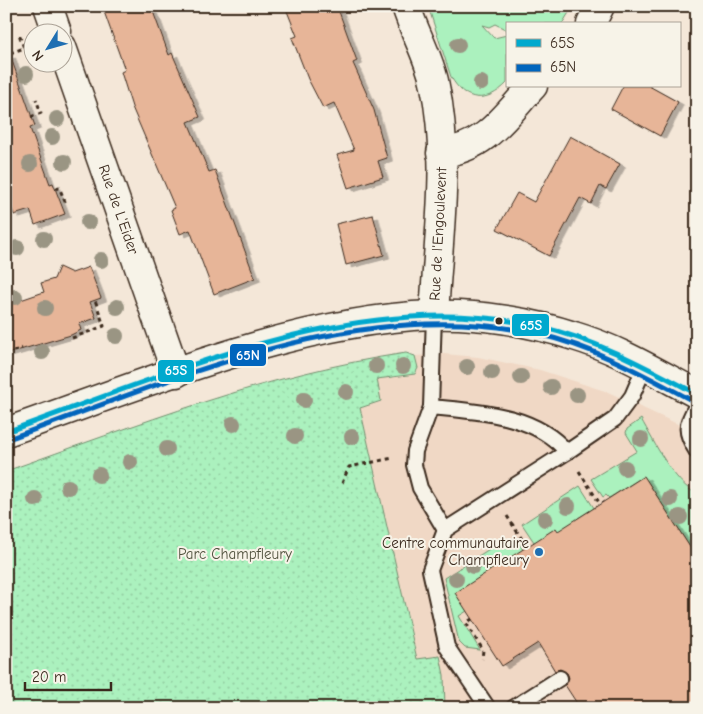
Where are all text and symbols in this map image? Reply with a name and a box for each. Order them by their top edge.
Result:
north arrow [22,22,72,72]
legend [506,22,680,88]
text: 65S [550,34,575,52]
text: N [28,47,48,64]
text: 65N [550,58,576,76]
street label: Rue de L'Eider [95,162,143,257]
street label: Rue de l'Engoulevent [426,166,451,301]
line badge: 65S [511,313,550,337]
unlabelled marker [494,316,504,326]
text: 65S [520,317,543,334]
line badge: 65N [229,343,267,367]
text: 65N [236,347,260,364]
line badge: 65S [157,359,195,383]
text: 65S [165,362,188,379]
place label: Centre communautaire Champfleury [382,534,529,569]
park label: Parc Champfleury [178,545,292,563]
marker: Centre communautaire Champfleury [533,546,545,558]
scale bar [25,659,111,691]
text: 20 m [32,668,66,686]

